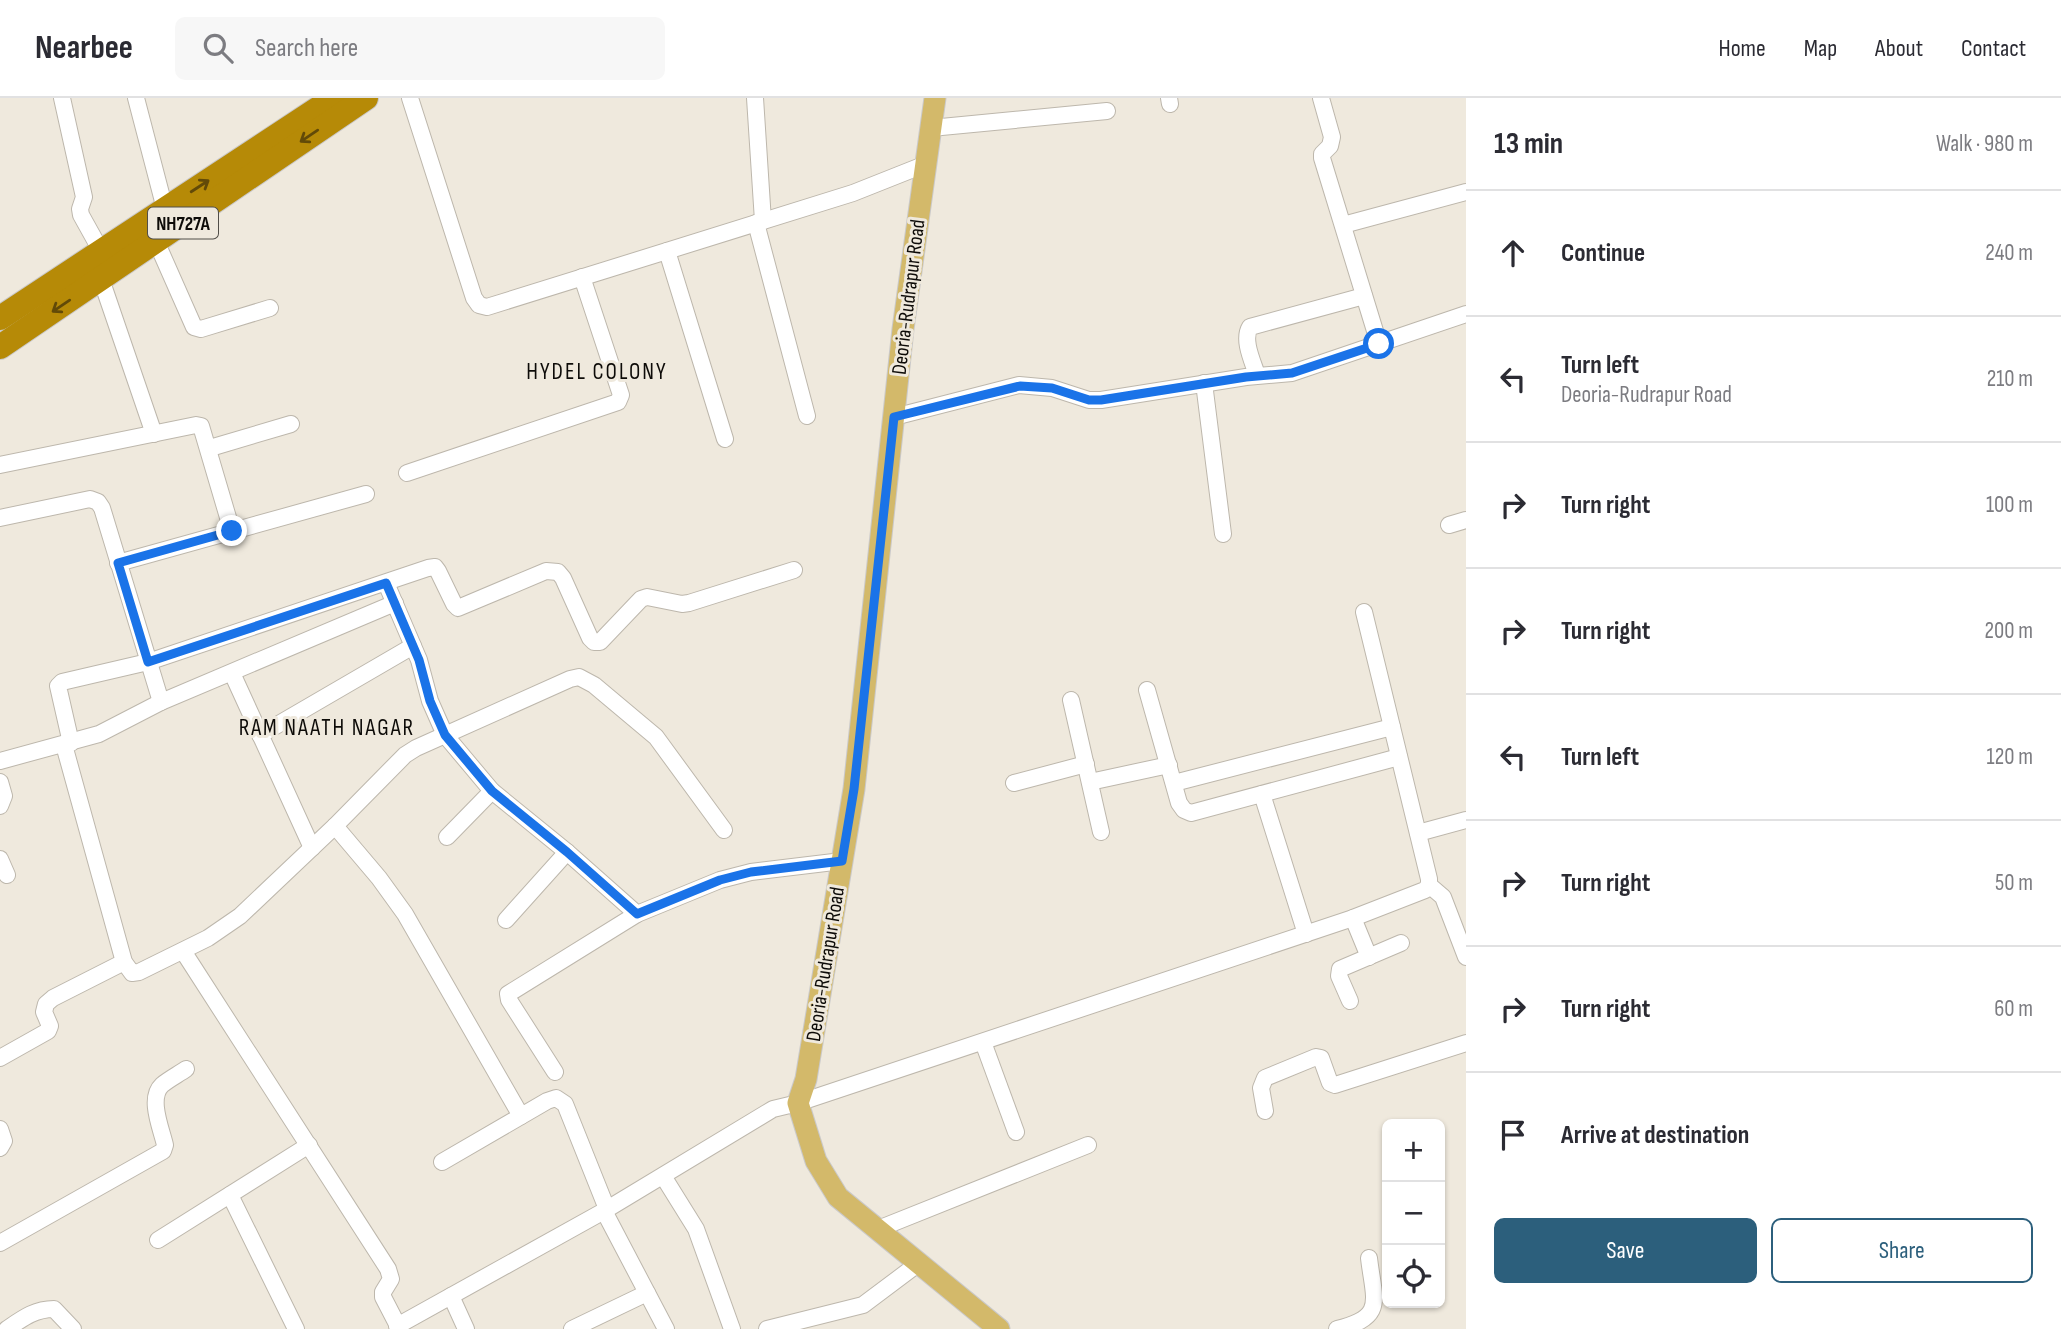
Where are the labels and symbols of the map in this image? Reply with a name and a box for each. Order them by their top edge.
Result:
one-way arrow [300,129,319,143]
one-way arrow [190,179,209,194]
road number: NH727A [148,208,218,238]
street label: Deoria-Rudrapur Road [887,218,930,376]
one-way arrow [51,299,71,313]
route start [1363,328,1394,359]
district label: HYDEL COLONY [526,358,668,386]
route end [216,515,247,546]
district label: RAM NAATH NAGAR [239,714,415,742]
street label: Deoria-Rudrapur Road [801,885,850,1043]

